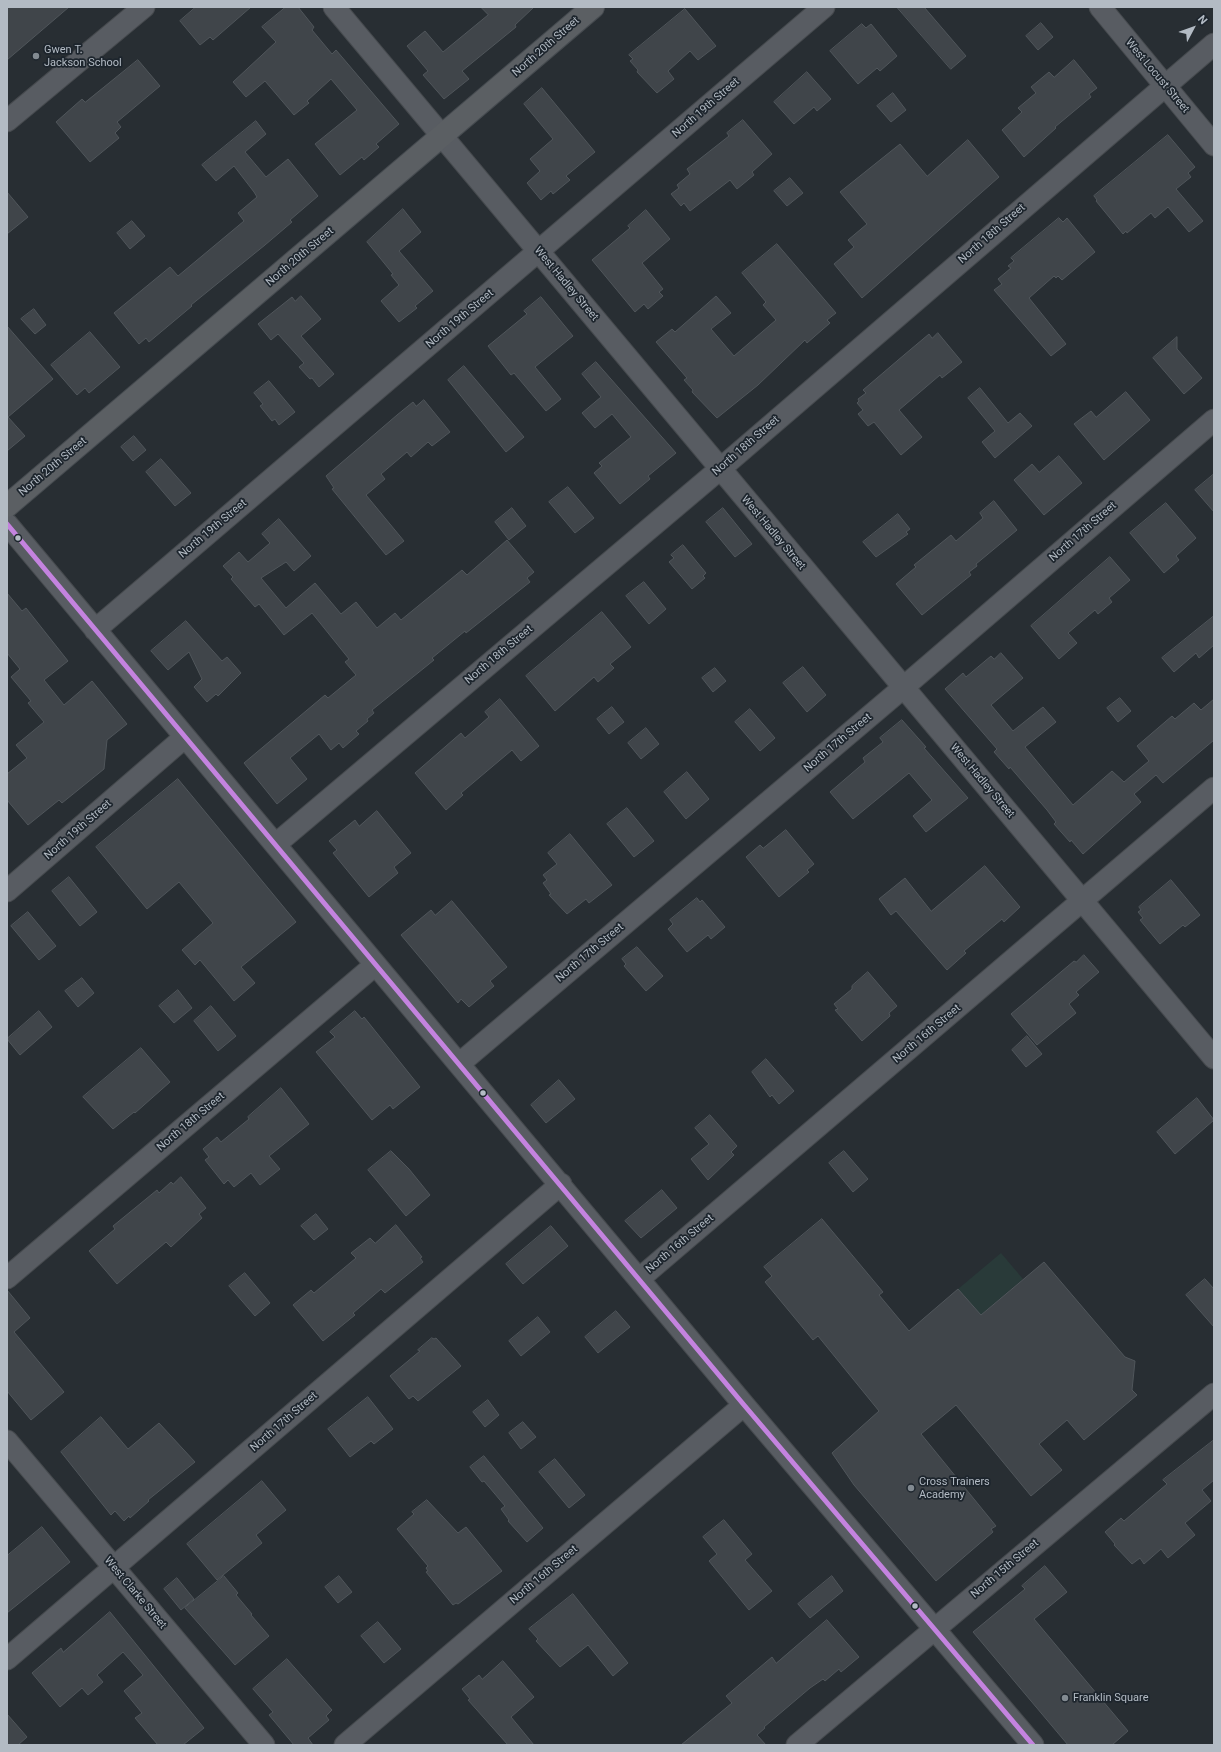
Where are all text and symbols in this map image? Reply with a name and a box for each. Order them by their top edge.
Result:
north arrow [1173,8,1213,48]
text: N [1195,13,1210,27]
street label: North 20th Street [510,14,582,80]
street label: West Locust Street [1122,36,1192,116]
place label: Gwen T. Jackson School [44,43,122,69]
marker: Gwen T. Jackson School [31,51,41,61]
street label: North 19th Street [670,75,742,141]
street label: North 18th Street [956,201,1028,267]
street label: North 20th Street [263,225,337,289]
street label: West Hadley Street [531,244,601,324]
street label: North 19th Street [423,287,497,351]
street label: North 18th Street [710,413,782,479]
street label: North 20th Street [16,435,90,499]
street label: West Hadley Street [738,493,808,573]
street label: North 19th Street [176,497,250,561]
street label: North 17th Street [1047,499,1119,565]
unlabelled marker [13,533,23,543]
street label: North 18th Street [462,623,536,687]
street label: North 17th Street [801,711,875,775]
street label: West Hadley Street [947,741,1017,821]
street label: North 19th Street [42,797,114,863]
street label: North 17th Street [553,921,627,985]
street label: North 16th Street [890,1002,964,1066]
unlabelled marker [478,1088,488,1098]
street label: North 18th Street [154,1090,228,1154]
street label: North 16th Street [643,1212,717,1276]
street label: North 17th Street [248,1389,320,1455]
place label: Cross Trainers Academy [919,1475,990,1501]
marker: Cross Trainers Academy [906,1483,916,1493]
street label: North 15th Street [968,1537,1042,1601]
street label: North 16th Street [507,1543,581,1607]
street label: West Clarke Street [101,1554,169,1632]
unlabelled marker [910,1601,920,1611]
place label: Franklin Square [1073,1691,1149,1705]
marker: Franklin Square [1060,1693,1070,1703]

